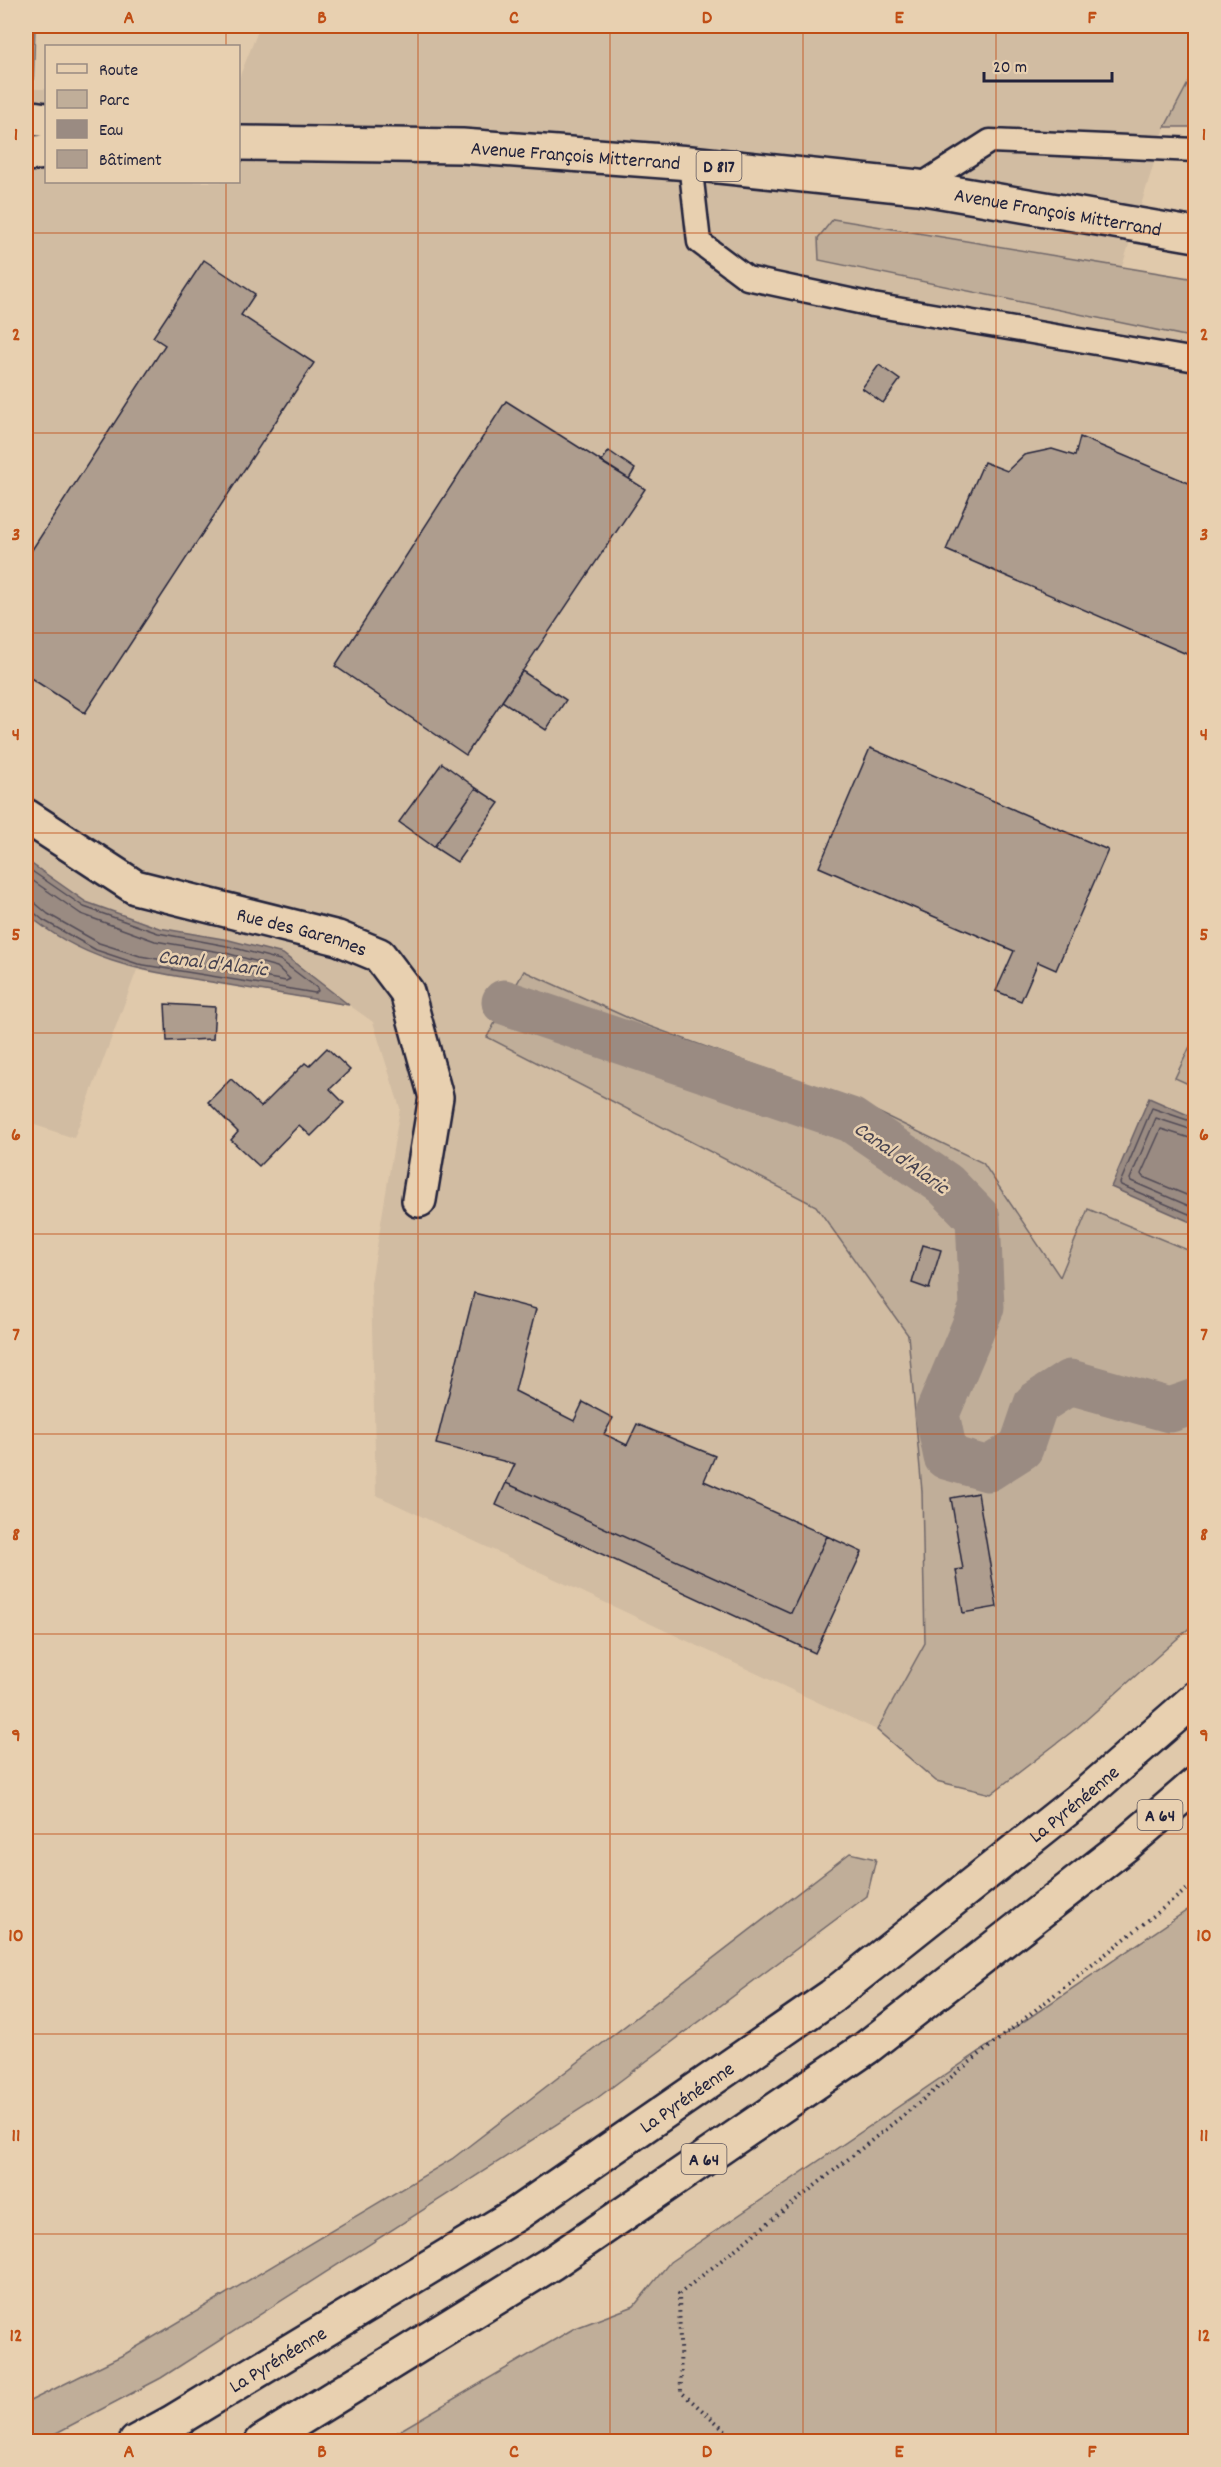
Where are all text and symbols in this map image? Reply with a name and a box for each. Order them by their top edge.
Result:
text: A [124,5,135,33]
text: B [317,5,327,33]
text: C [509,5,519,33]
text: D [702,5,713,33]
text: E [894,5,904,33]
text: F [1088,5,1098,33]
legend [45,45,240,183]
scale bar [984,45,1112,83]
text: 20 m [993,56,1027,81]
text: Route [99,59,138,84]
text: Parc [99,89,130,114]
text: Eau [99,119,123,144]
text: 1 [14,122,18,150]
text: 1 [1202,122,1206,150]
street label: Avenue François Mitterrand [470,136,681,179]
text: Bâtiment [99,149,162,174]
road number: D 817 [696,151,742,181]
street label: Avenue François Mitterrand [952,182,1163,246]
text: 2 [12,322,20,350]
text: 2 [1200,322,1208,350]
text: 3 [12,522,20,550]
text: 3 [1200,522,1208,550]
text: 4 [12,722,20,750]
text: 4 [1200,722,1208,750]
street label: Rue des Garennes [233,902,371,966]
text: 5 [11,922,21,950]
text: 5 [1199,922,1209,950]
water label: Canal d'Alaric [156,943,271,987]
water label: Canal d'Alaric [847,1116,955,1204]
text: 6 [11,1122,21,1150]
text: 6 [1199,1122,1209,1150]
text: 7 [12,1322,20,1350]
text: 7 [1200,1322,1208,1350]
text: 8 [12,1522,20,1550]
text: 8 [1200,1522,1208,1550]
text: 9 [11,1723,21,1751]
text: 9 [1199,1723,1209,1751]
street label: La Pyrénéenne [1024,1760,1127,1851]
road number: A 64 [1138,1800,1182,1830]
text: 10 [8,1923,24,1951]
text: 10 [1196,1923,1212,1951]
street label: La Pyrénéenne [635,2056,741,2142]
text: 11 [12,2123,20,2151]
text: 11 [1200,2123,1208,2151]
road number: A 64 [682,2144,726,2174]
street label: La Pyrénéenne [225,2321,333,2402]
text: 12 [9,2323,23,2351]
text: 12 [1197,2323,1211,2351]
text: A [124,2439,135,2467]
text: B [317,2439,327,2467]
text: C [509,2439,519,2467]
text: D [702,2439,713,2467]
text: E [894,2439,904,2467]
text: F [1088,2439,1098,2467]

